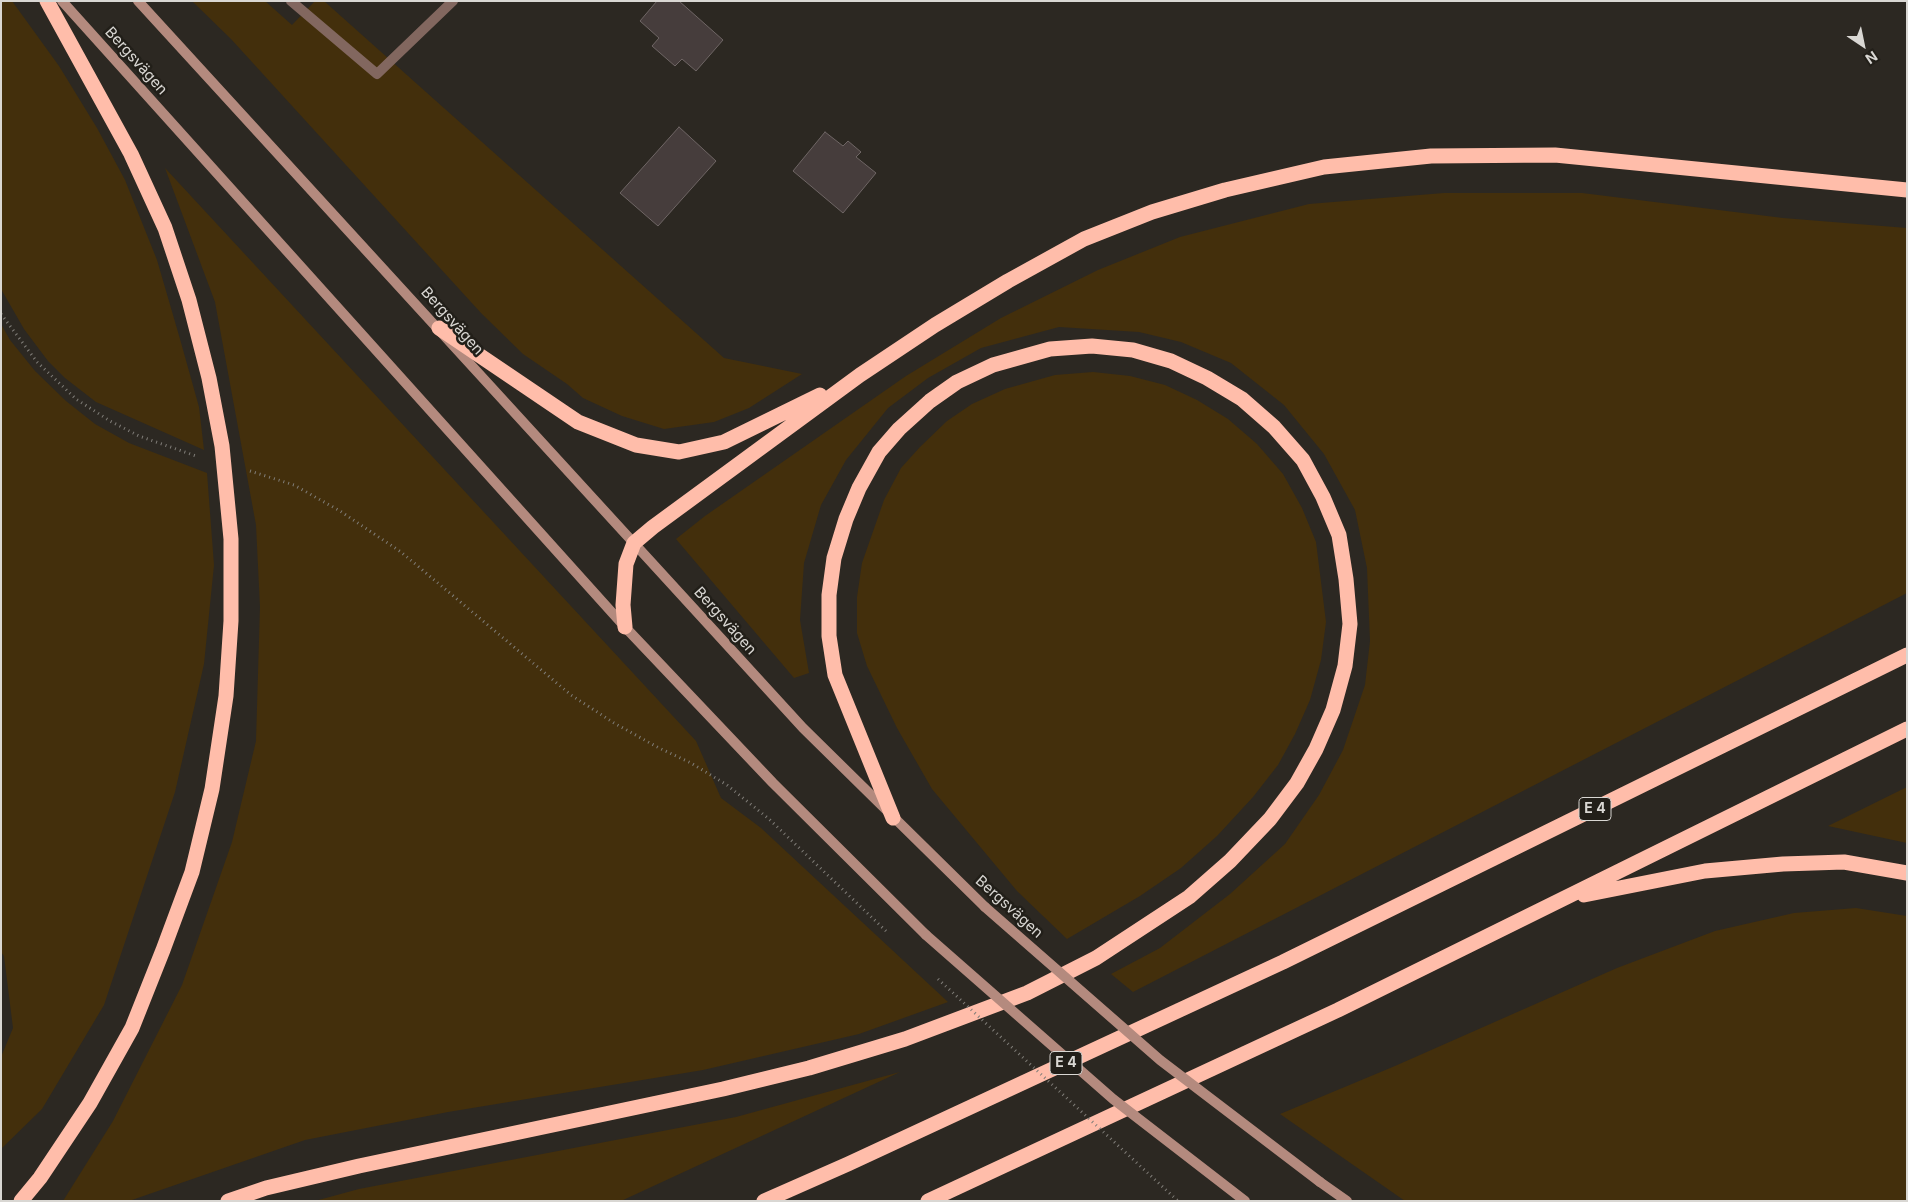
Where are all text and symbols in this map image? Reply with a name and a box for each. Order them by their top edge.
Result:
north arrow [1838,20,1888,70]
street label: Bergsvägen [101,24,171,98]
text: N [1862,48,1881,68]
street label: Bergsvägen [417,284,487,358]
street label: Bergsvägen [690,584,760,658]
road number: E 4 [1579,798,1611,821]
street label: Bergsvägen [972,872,1046,942]
road number: E 4 [1050,1052,1082,1074]

